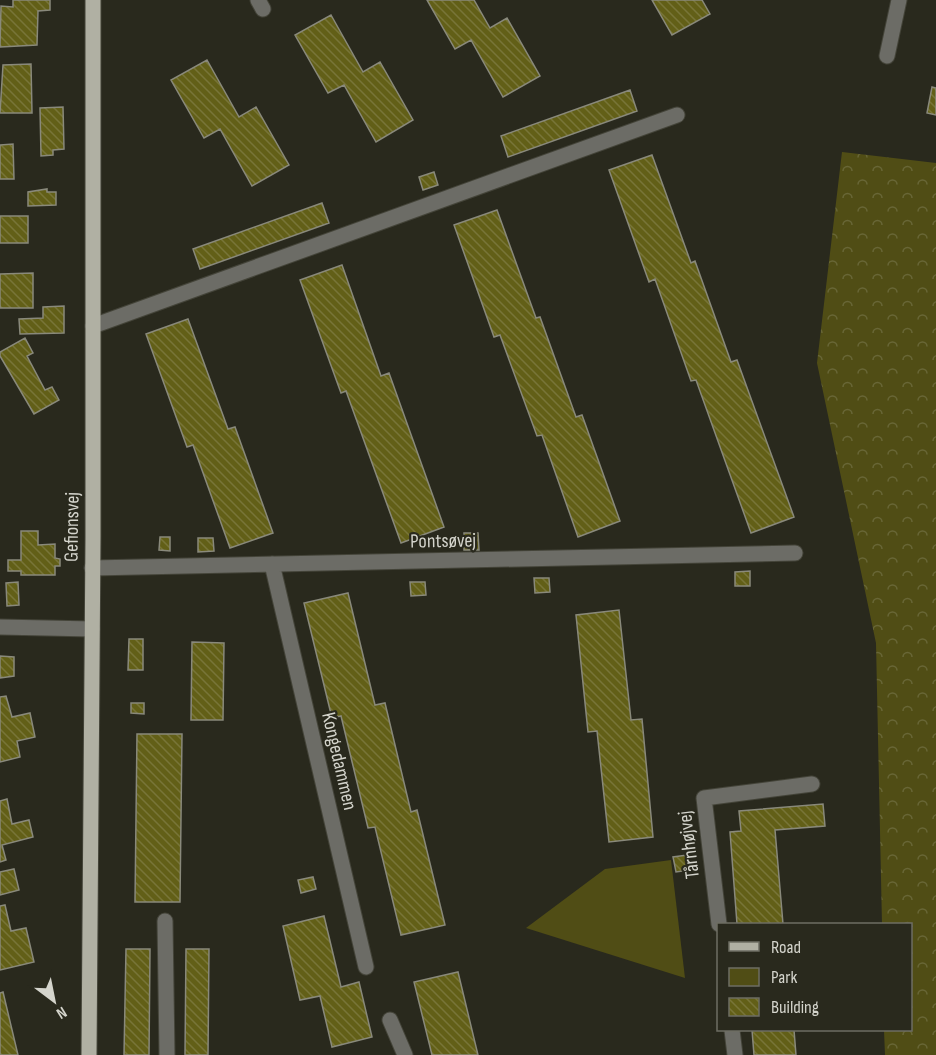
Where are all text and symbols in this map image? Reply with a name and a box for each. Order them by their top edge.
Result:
street label: Gefionsvej [59,492,85,562]
street label: Pontsøvej [410,528,476,554]
street label: Kongedammen [316,710,362,813]
street label: Tårnhøjvej [673,809,705,880]
legend [717,923,912,1031]
text: Road [771,937,801,958]
text: Park [771,967,797,988]
north arrow [24,971,84,1031]
text: Building [771,997,819,1018]
text: N [52,1002,70,1023]

